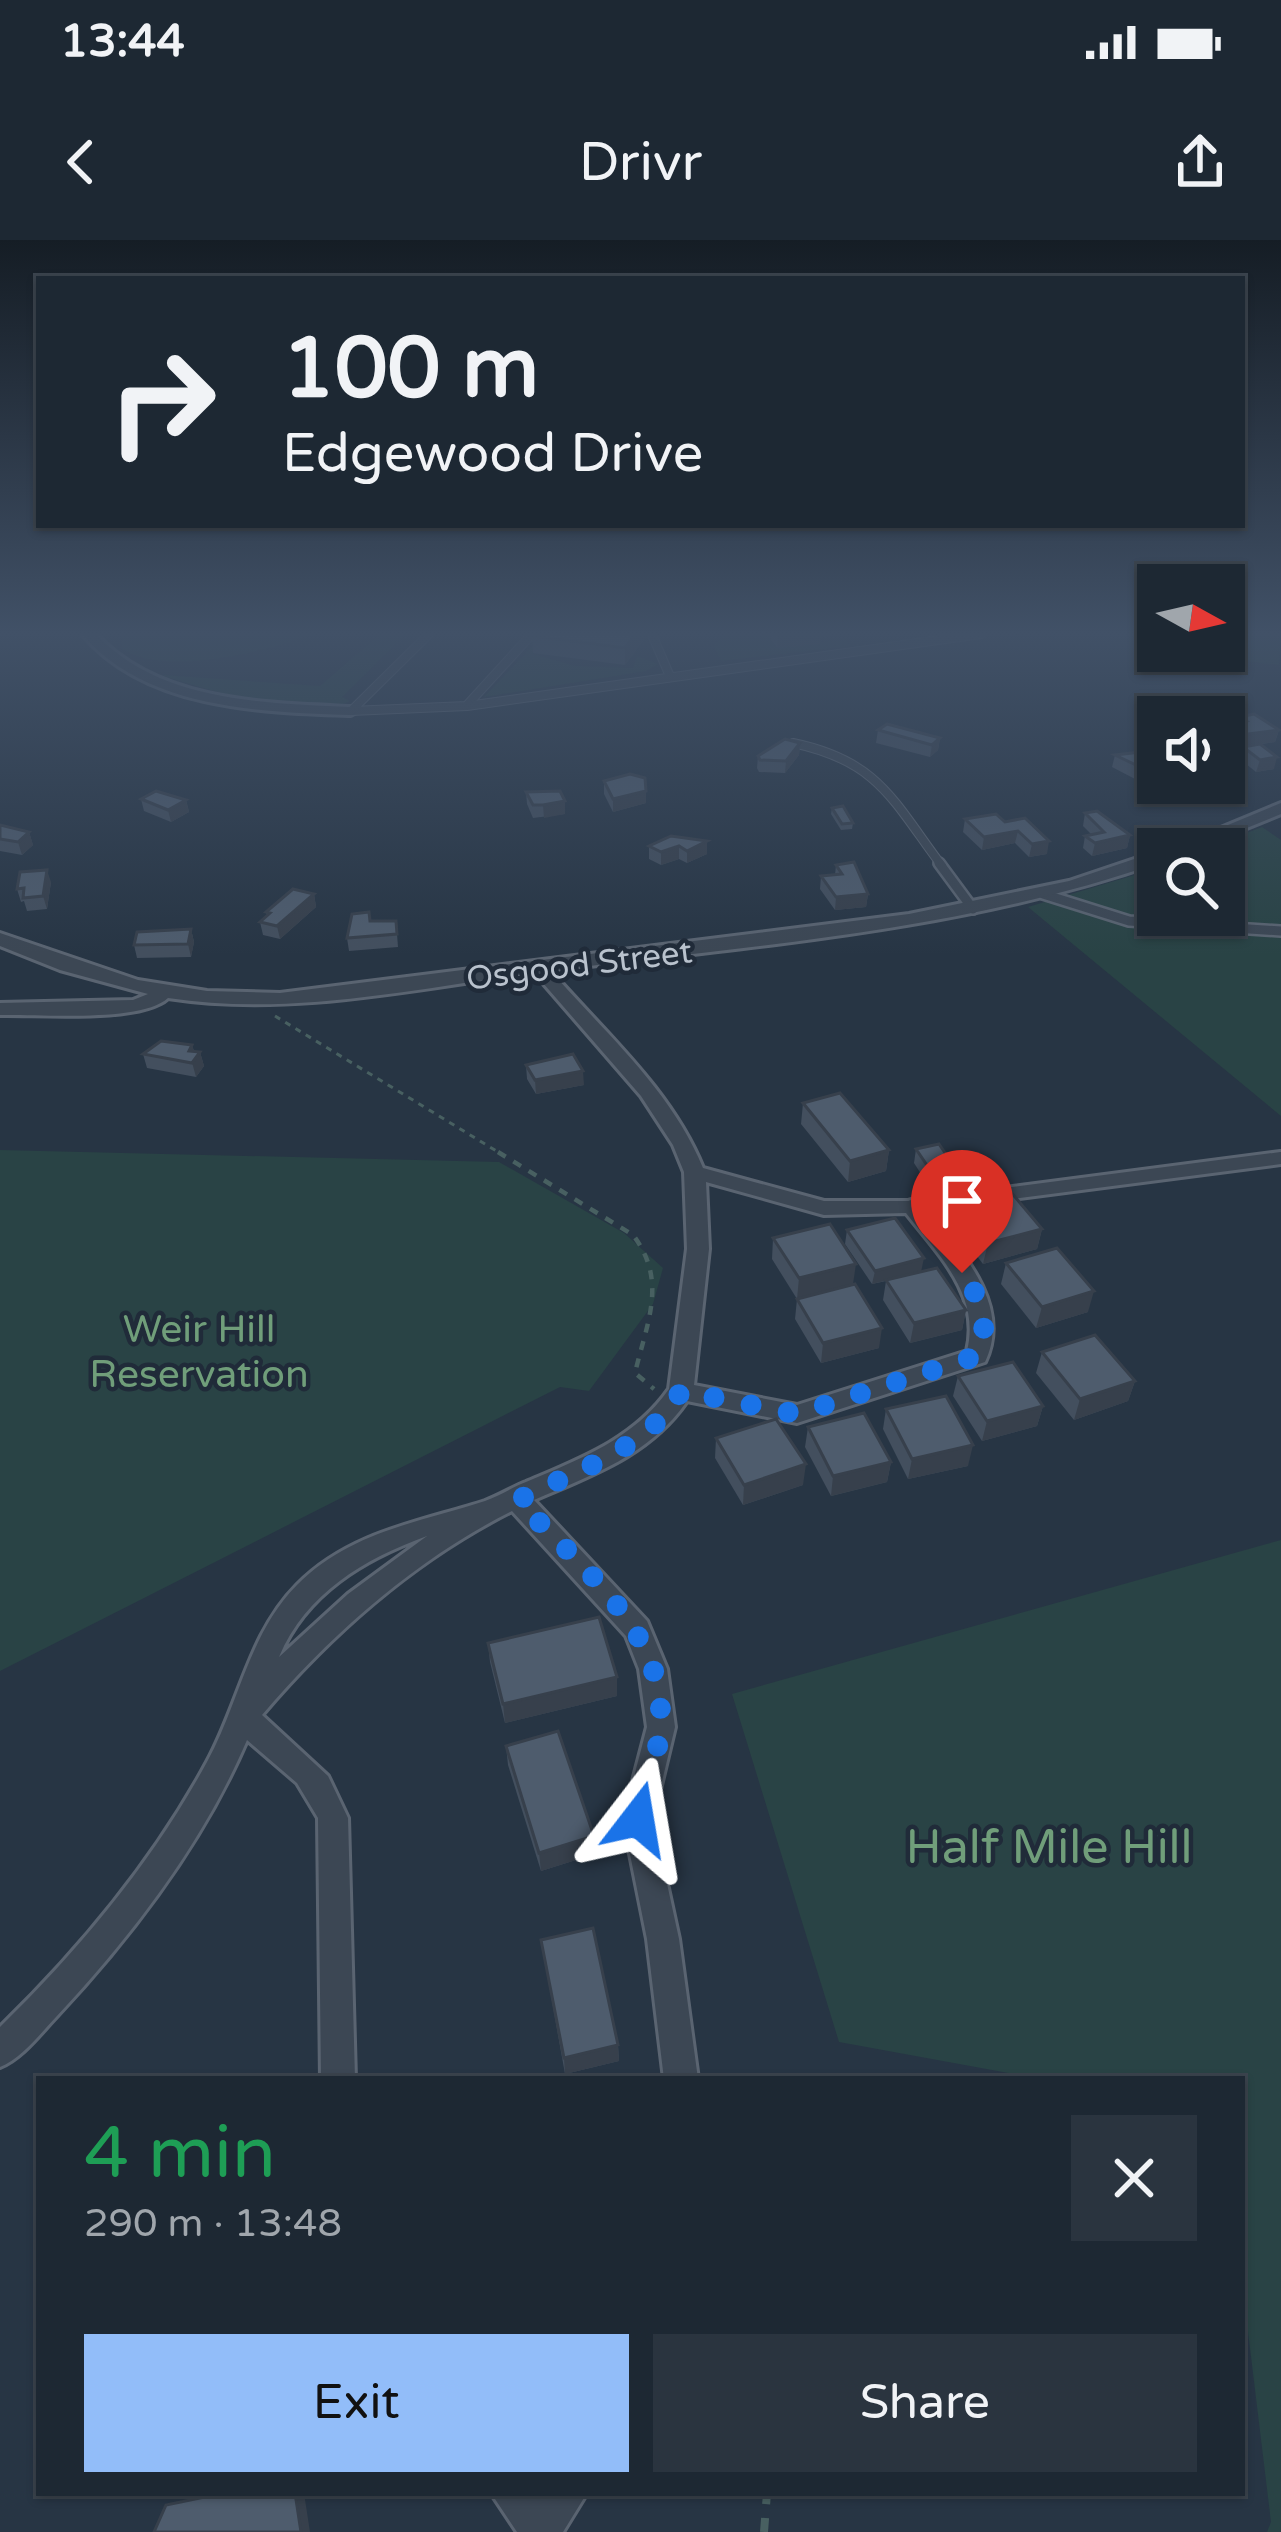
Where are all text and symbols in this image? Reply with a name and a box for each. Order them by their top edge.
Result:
text: 13:44 [60,15,185,69]
icon: back [48,129,114,195]
icon: share [1167,129,1233,195]
text: Drivr [579,130,702,195]
text: 100 m [282,319,539,420]
icon: right [84,324,240,480]
text: Edgewood Drive [282,421,703,486]
north arrow [1137,564,1245,672]
map controls [1137,564,1245,936]
button: sound [1137,696,1245,804]
button: search [1137,828,1245,936]
street label: Osgood Street [464,932,694,999]
pin [911,1150,1013,1273]
icon: arrive [929,1168,995,1234]
park label: Weir Hill Reservation [89,1306,309,1398]
position arrow [575,1756,701,1882]
park label: Half Mile Hill [905,1819,1193,1877]
text: 4 min [84,2111,276,2198]
button: close [1071,2115,1197,2241]
text: 290 m · 13:48 [84,2200,342,2247]
button: Exit [84,2334,629,2472]
button: Share [653,2334,1197,2472]

